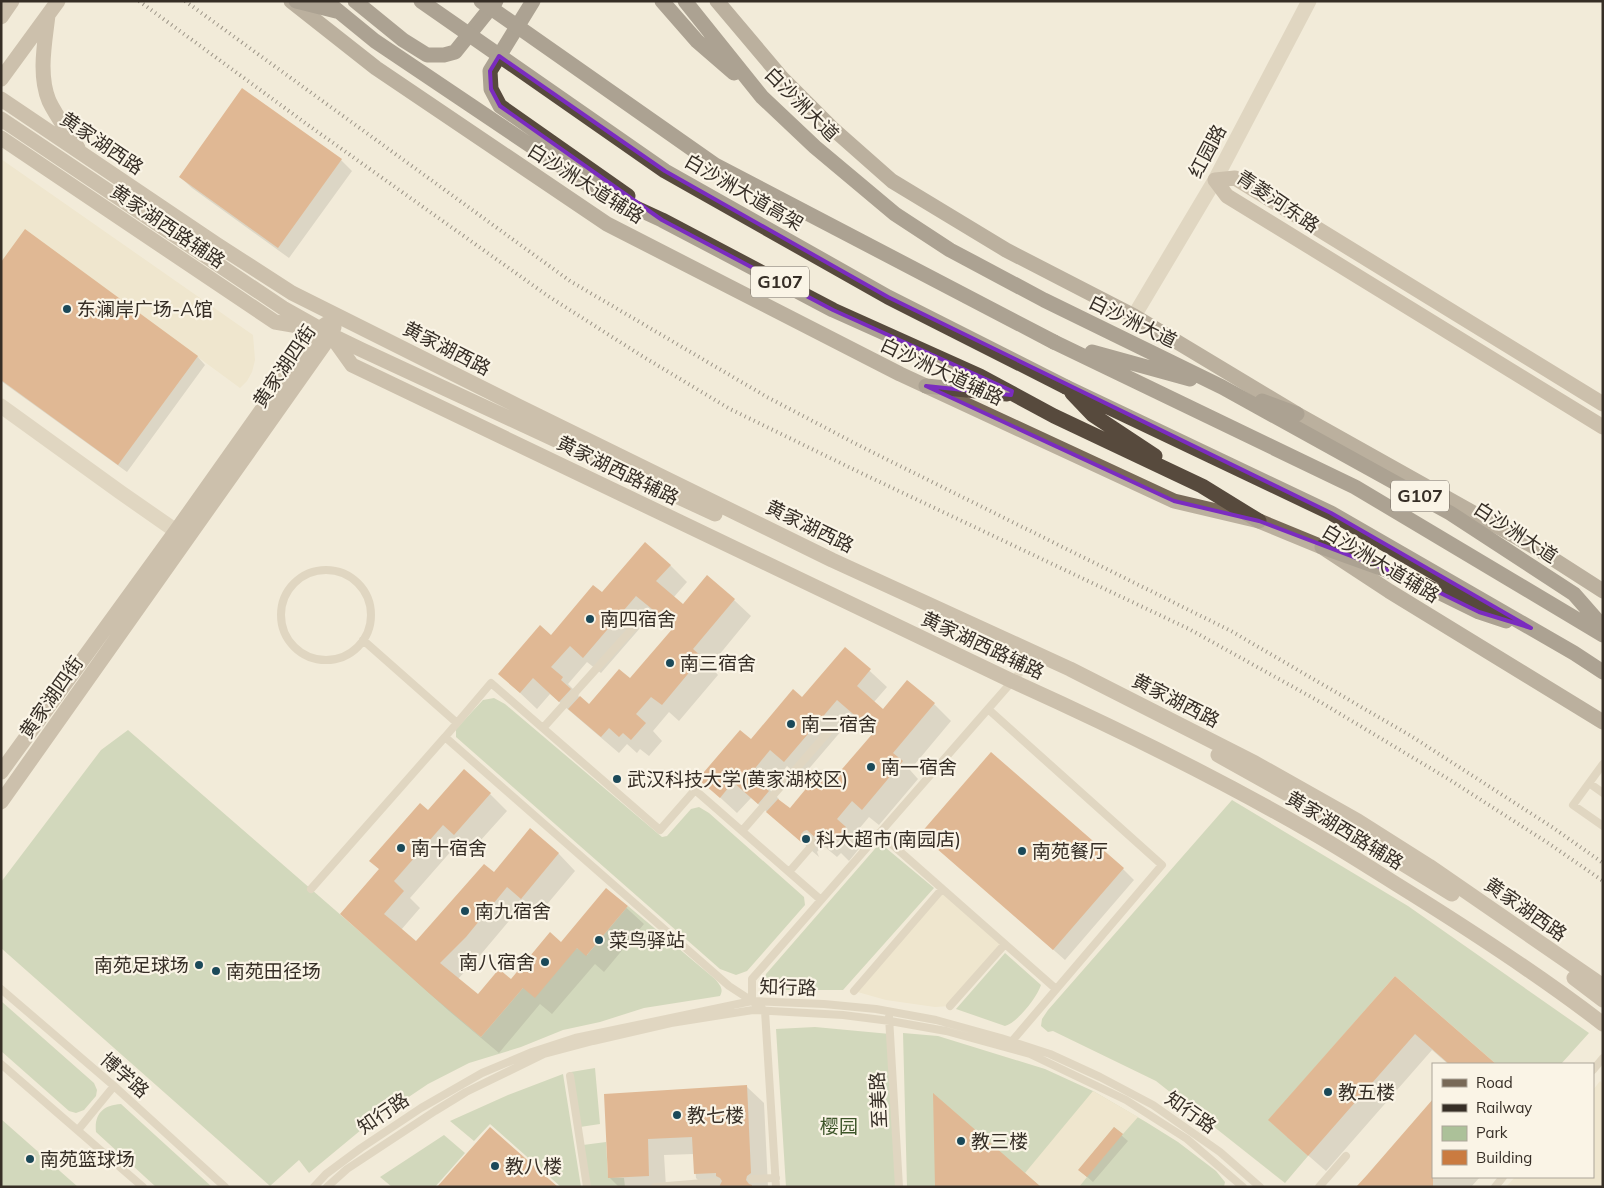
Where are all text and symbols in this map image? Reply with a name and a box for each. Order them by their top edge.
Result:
street label: 白沙洲大道 [760,62,844,146]
street label: 黄家湖西路 [56,106,148,180]
street label: 红园路 [1183,120,1231,182]
street label: 白沙洲大道辅路 [523,138,649,228]
street label: 白沙洲大道高架 [680,148,808,236]
street label: 青菱河东路 [1232,164,1324,238]
street label: 黄家湖西路辅路 [106,179,230,273]
road number: G107 [751,266,809,298]
street label: 白沙洲大道 [1085,289,1181,353]
place label: 东澜岸广场-A馆 [77,297,213,321]
marker: 东澜岸广场-A馆 [61,303,73,315]
street label: 黄家湖西路 [399,316,495,380]
street label: 黄家湖四街 [247,320,321,412]
street label: 白沙洲大道辅路 [877,332,1007,410]
street label: 黄家湖西路辅路 [553,430,683,510]
road number: G107 [1391,481,1449,512]
street label: 黄家湖西路 [762,494,858,558]
street label: 白沙洲大道 [1470,496,1562,568]
street label: 白沙洲大道辅路 [1318,518,1444,608]
street label: 黄家湖西路辅路 [918,606,1048,684]
place label: 南四宿舍 [600,607,676,631]
marker: 南四宿舍 [584,613,596,625]
street label: 黄家湖四街 [14,651,88,743]
place label: 南三宿舍 [680,651,756,675]
marker: 南三宿舍 [664,657,676,669]
street label: 黄家湖西路 [1128,668,1224,732]
place label: 南二宿舍 [801,712,877,736]
marker: 南二宿舍 [785,718,797,730]
place label: 南一宿舍 [881,755,957,779]
marker: 南一宿舍 [865,761,877,773]
place label: 武汉科技大学(黄家湖校区) [627,767,848,791]
marker: 武汉科技大学(黄家湖校区) [611,773,623,785]
street label: 黄家湖西路辅路 [1282,785,1408,875]
place label: 科大超市(南园店) [816,827,961,851]
marker: 科大超市(南园店) [800,833,812,845]
place label: 南十宿舍 [411,836,487,860]
place label: 南苑餐厅 [1032,839,1108,863]
marker: 南十宿舍 [395,842,407,854]
marker: 南苑餐厅 [1016,845,1028,857]
street label: 黄家湖西路 [1480,872,1572,946]
place label: 南九宿舍 [475,899,551,923]
marker: 南九宿舍 [459,905,471,917]
place label: 菜鸟驿站 [609,928,685,952]
marker: 菜鸟驿站 [593,934,605,946]
place label: 南八宿舍 [459,950,535,974]
place label: 南苑足球场 [94,953,189,977]
marker: 南八宿舍 [539,956,551,968]
marker: 南苑足球场 [193,959,205,971]
place label: 南苑田径场 [226,959,321,983]
marker: 南苑田径场 [210,965,222,977]
street label: 知行路 [759,974,817,1000]
street label: 博学路 [96,1047,154,1103]
legend [1432,1063,1594,1178]
street label: 至美路 [865,1071,891,1129]
text: Road [1476,1073,1513,1092]
place label: 教五楼 [1338,1080,1395,1104]
street label: 知行路 [1161,1086,1221,1138]
marker: 教五楼 [1322,1086,1334,1098]
street label: 知行路 [353,1087,413,1139]
text: Railway [1476,1098,1532,1117]
place label: 教七楼 [687,1103,744,1127]
marker: 教七楼 [671,1109,683,1121]
park label: 樱园 [820,1114,858,1138]
text: Park [1476,1123,1508,1142]
place label: 教三楼 [971,1129,1028,1153]
marker: 教三楼 [955,1135,967,1147]
place label: 南苑篮球场 [40,1147,135,1171]
text: Building [1476,1148,1532,1167]
marker: 南苑篮球场 [24,1153,36,1165]
place label: 教八楼 [505,1154,562,1178]
marker: 教八楼 [489,1160,501,1172]

